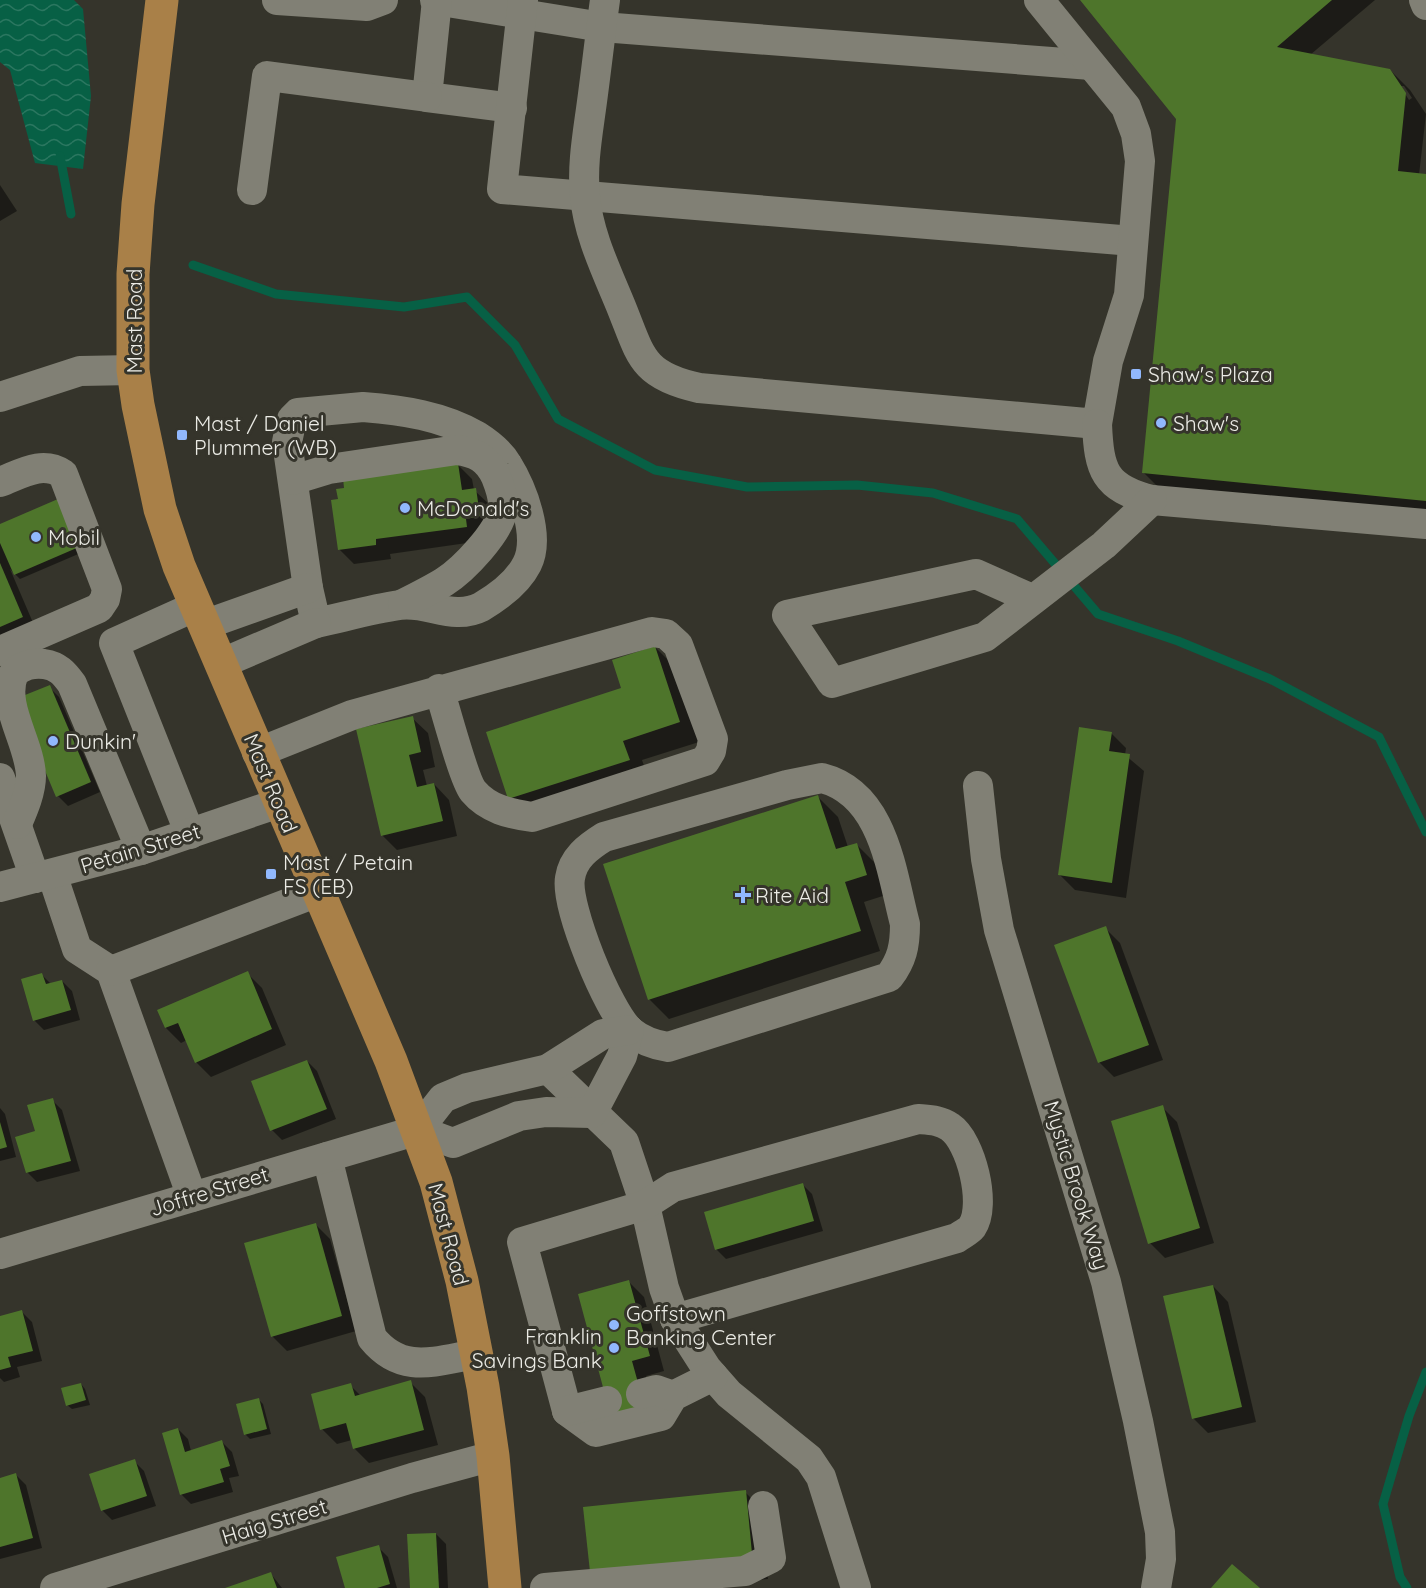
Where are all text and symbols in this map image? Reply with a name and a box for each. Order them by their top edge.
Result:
street label: Mast Road [121,269,147,373]
place label: Shaw's Plaza [1148,361,1273,387]
marker: Shaw's Plaza [1129,367,1143,381]
place label: Mast / Daniel Plummer (WB) [194,410,337,460]
place label: Shaw's [1173,410,1239,436]
marker: Shaw's [1154,416,1168,430]
marker: Mast / Daniel Plummer (WB) [175,428,189,442]
place label: McDonald's [417,495,529,521]
marker: McDonald's [398,501,412,515]
place label: Mobil [48,524,100,550]
marker: Mobil [29,530,43,544]
place label: Dunkin' [65,728,136,754]
street label: Mast Road [239,730,303,836]
marker: Dunkin' [46,734,60,748]
street label: Petain Street [77,817,203,879]
place label: Mast / Petain FS (EB) [283,849,413,899]
marker: Mast / Petain FS (EB) [264,867,278,881]
place label: Rite Aid [755,882,829,908]
marker: Rite Aid [736,888,750,902]
street label: Mystic Brook Way [1039,1097,1115,1273]
street label: Joffre Street [147,1161,271,1221]
street label: Mast Road [423,1180,475,1288]
place label: Goffstown Banking Center [626,1300,776,1350]
marker: Goffstown Banking Center [607,1318,621,1332]
place label: Franklin Savings Bank [472,1323,602,1373]
marker: Franklin Savings Bank [607,1341,621,1355]
street label: Haig Street [218,1493,330,1549]

